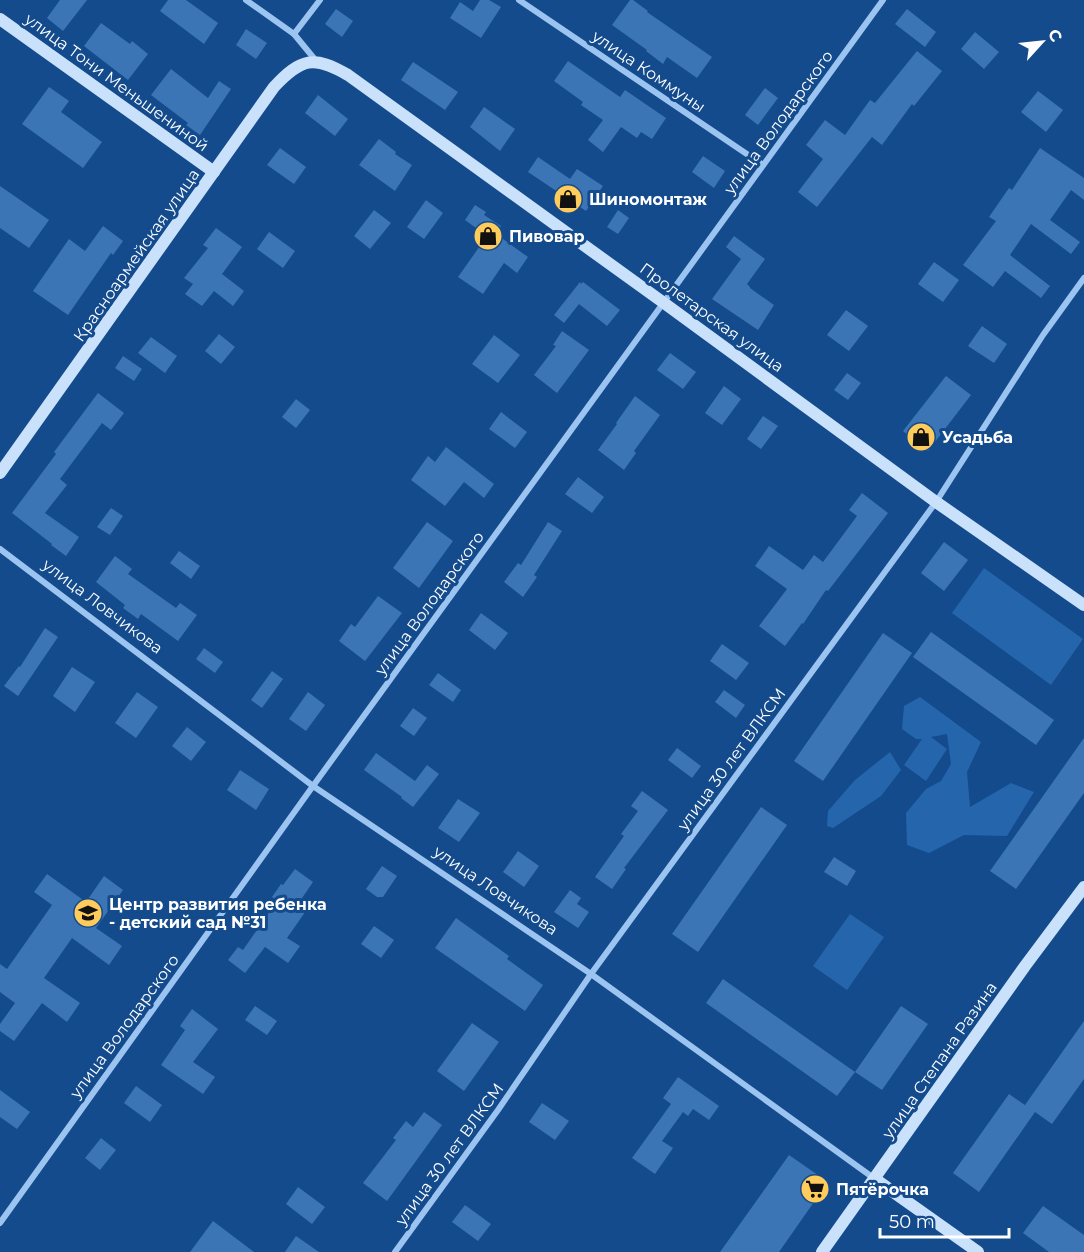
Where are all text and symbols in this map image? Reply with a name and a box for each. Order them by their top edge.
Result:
street label: улица Тони Меньшениной [20,9,212,155]
north arrow [1012,12,1072,72]
street label: улица Коммуны [588,26,709,116]
text: С [1044,26,1066,45]
street label: улица Володарского [719,47,837,199]
street label: Красноармейская улица [69,165,203,345]
shop icon: Шиномонтаж [552,183,584,215]
place label: Шиномонтаж [589,190,707,209]
shop icon: Пивовар [472,220,504,252]
place label: Пивовар [509,227,585,246]
street label: Пролетарская улица [636,259,787,376]
shop icon: Усадьба [905,421,937,453]
place label: Усадьба [942,428,1013,447]
street label: улица Володарского [370,528,488,680]
street label: улица Ловчикова [38,554,166,658]
street label: улица 30 лет ВЛКСМ [673,684,789,835]
street label: улица Ловчикова [429,841,561,939]
place label: Центр развития ребенка - детский сад №31 [109,895,327,932]
school or university icon: Центр развития ребенка - детский сад №31 [72,897,104,929]
street label: улица Володарского [65,951,183,1103]
street label: улица Степана Разина [877,978,1001,1143]
street label: улица 30 лет ВЛКСМ [391,1079,507,1230]
supermarket icon: Пятёрочка [799,1173,831,1205]
place label: Пятёрочка [836,1180,929,1199]
scale bar [880,1201,1009,1239]
text: 50 m [889,1211,935,1233]

